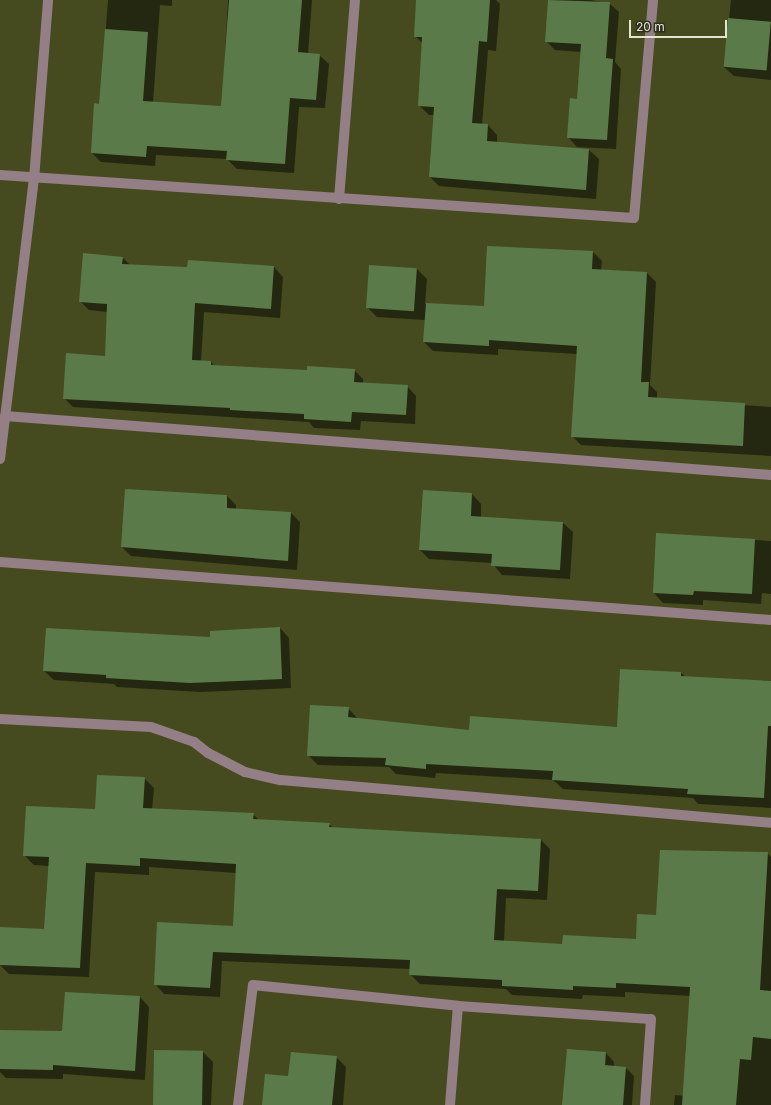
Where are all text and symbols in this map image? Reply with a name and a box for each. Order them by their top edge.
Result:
scale bar [631,12,729,38]
text: 20 m [636,19,665,34]

